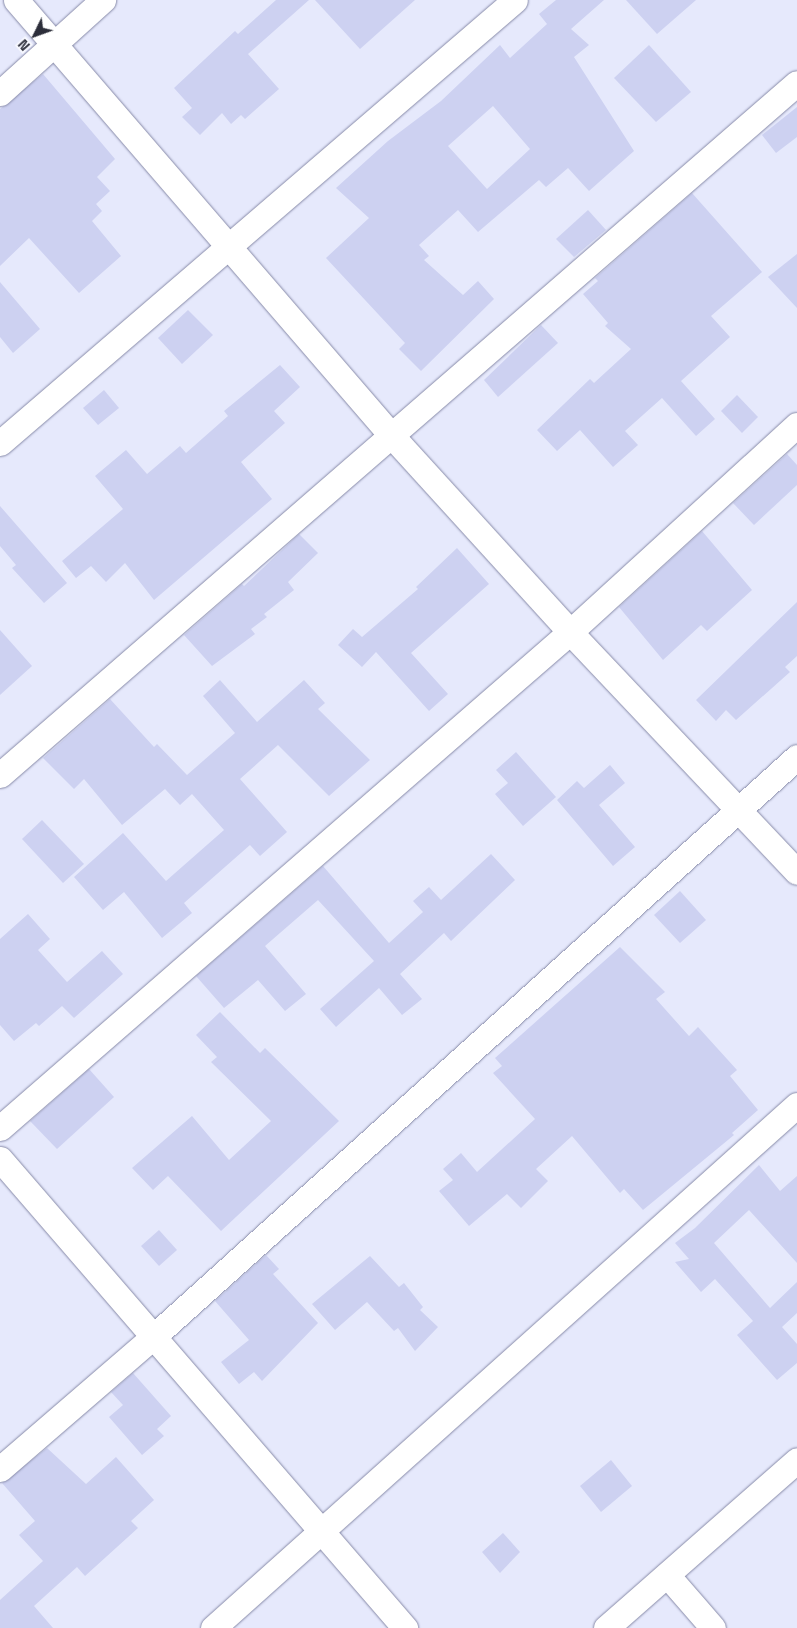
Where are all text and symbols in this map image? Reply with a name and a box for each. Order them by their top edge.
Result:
north arrow [10,10,60,60]
text: N [14,36,34,55]

